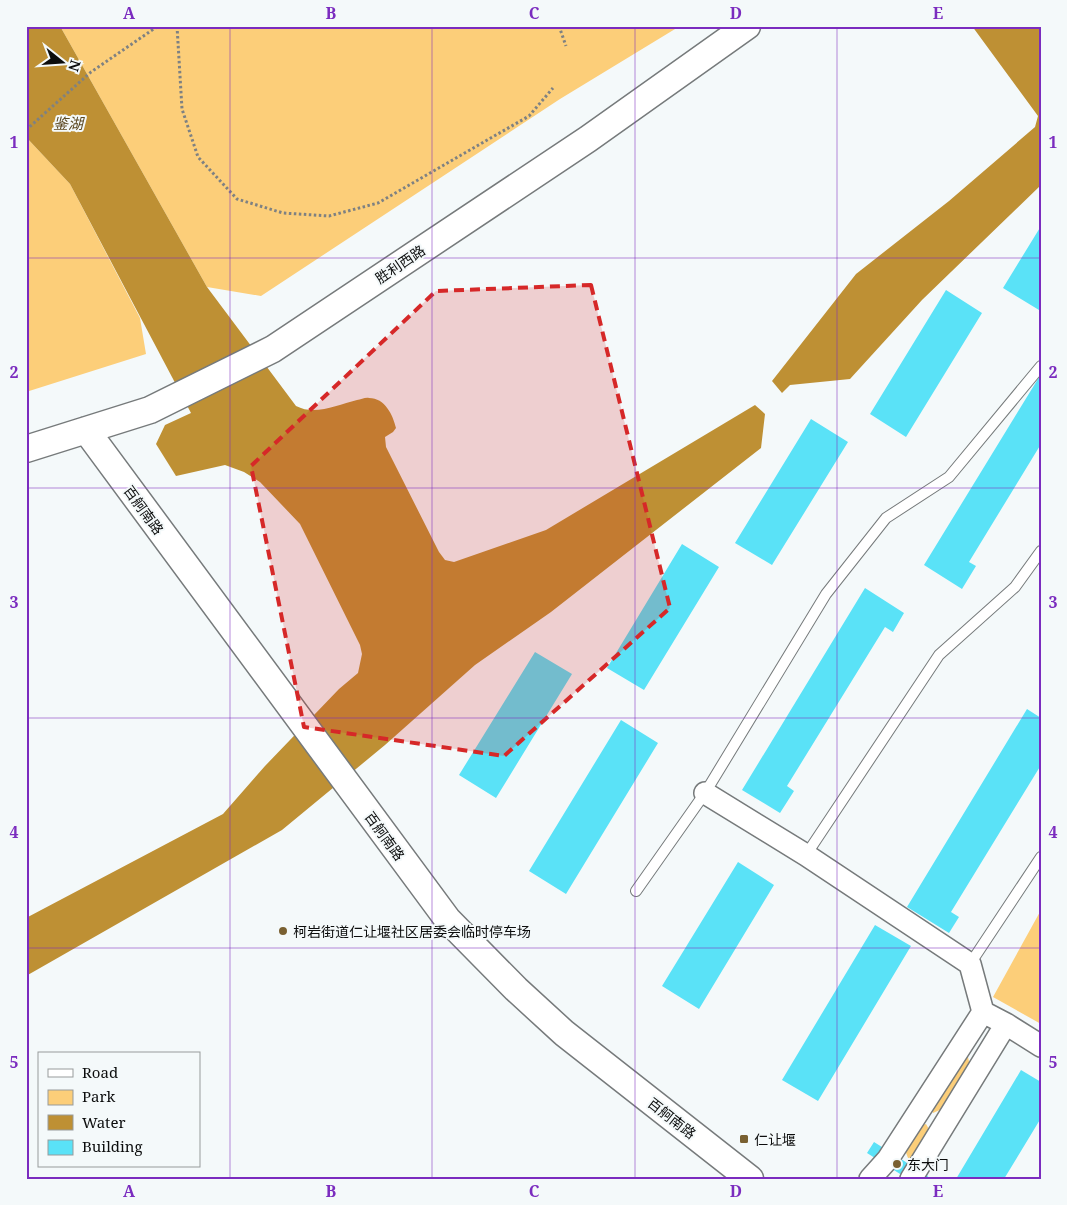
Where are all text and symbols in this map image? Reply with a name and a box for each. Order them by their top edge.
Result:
text: A [123,2,136,24]
text: B [326,2,337,24]
text: C [529,2,540,24]
text: D [730,2,742,24]
text: E [933,2,943,24]
north arrow [38,38,88,88]
text: N [64,58,86,74]
water label: 鉴湖 [53,113,85,133]
text: 1 [9,131,19,153]
text: 1 [1048,131,1058,153]
street label: 胜利西路 [371,240,429,288]
text: 2 [9,361,19,383]
text: 2 [1048,361,1058,383]
street label: 百舸南路 [120,482,168,538]
text: 3 [9,591,19,613]
text: 3 [1048,591,1058,613]
street label: 百舸南路 [361,808,409,864]
text: 4 [9,821,19,843]
text: 4 [1048,821,1058,843]
place label: 柯岩街道仁让堰社区居委会临时停车场 [293,922,531,941]
marker: 柯岩街道仁让堰社区居委会临时停车场 [277,925,289,937]
text: 5 [9,1051,19,1073]
text: 5 [1048,1051,1058,1073]
legend [38,1052,200,1168]
text: Road [82,1062,118,1082]
text: Park [82,1086,116,1106]
street label: 百舸南路 [644,1093,700,1143]
text: Water [82,1112,125,1132]
place label: 仁让堰 [754,1130,796,1149]
marker: 仁让堰 [738,1133,750,1145]
text: Building [82,1136,143,1156]
place label: 东大门 [907,1155,949,1174]
marker: 东大门 [891,1158,903,1170]
text: A [123,1180,136,1202]
text: B [326,1180,337,1202]
text: C [529,1180,540,1202]
text: D [730,1180,742,1202]
text: E [933,1180,943,1202]

